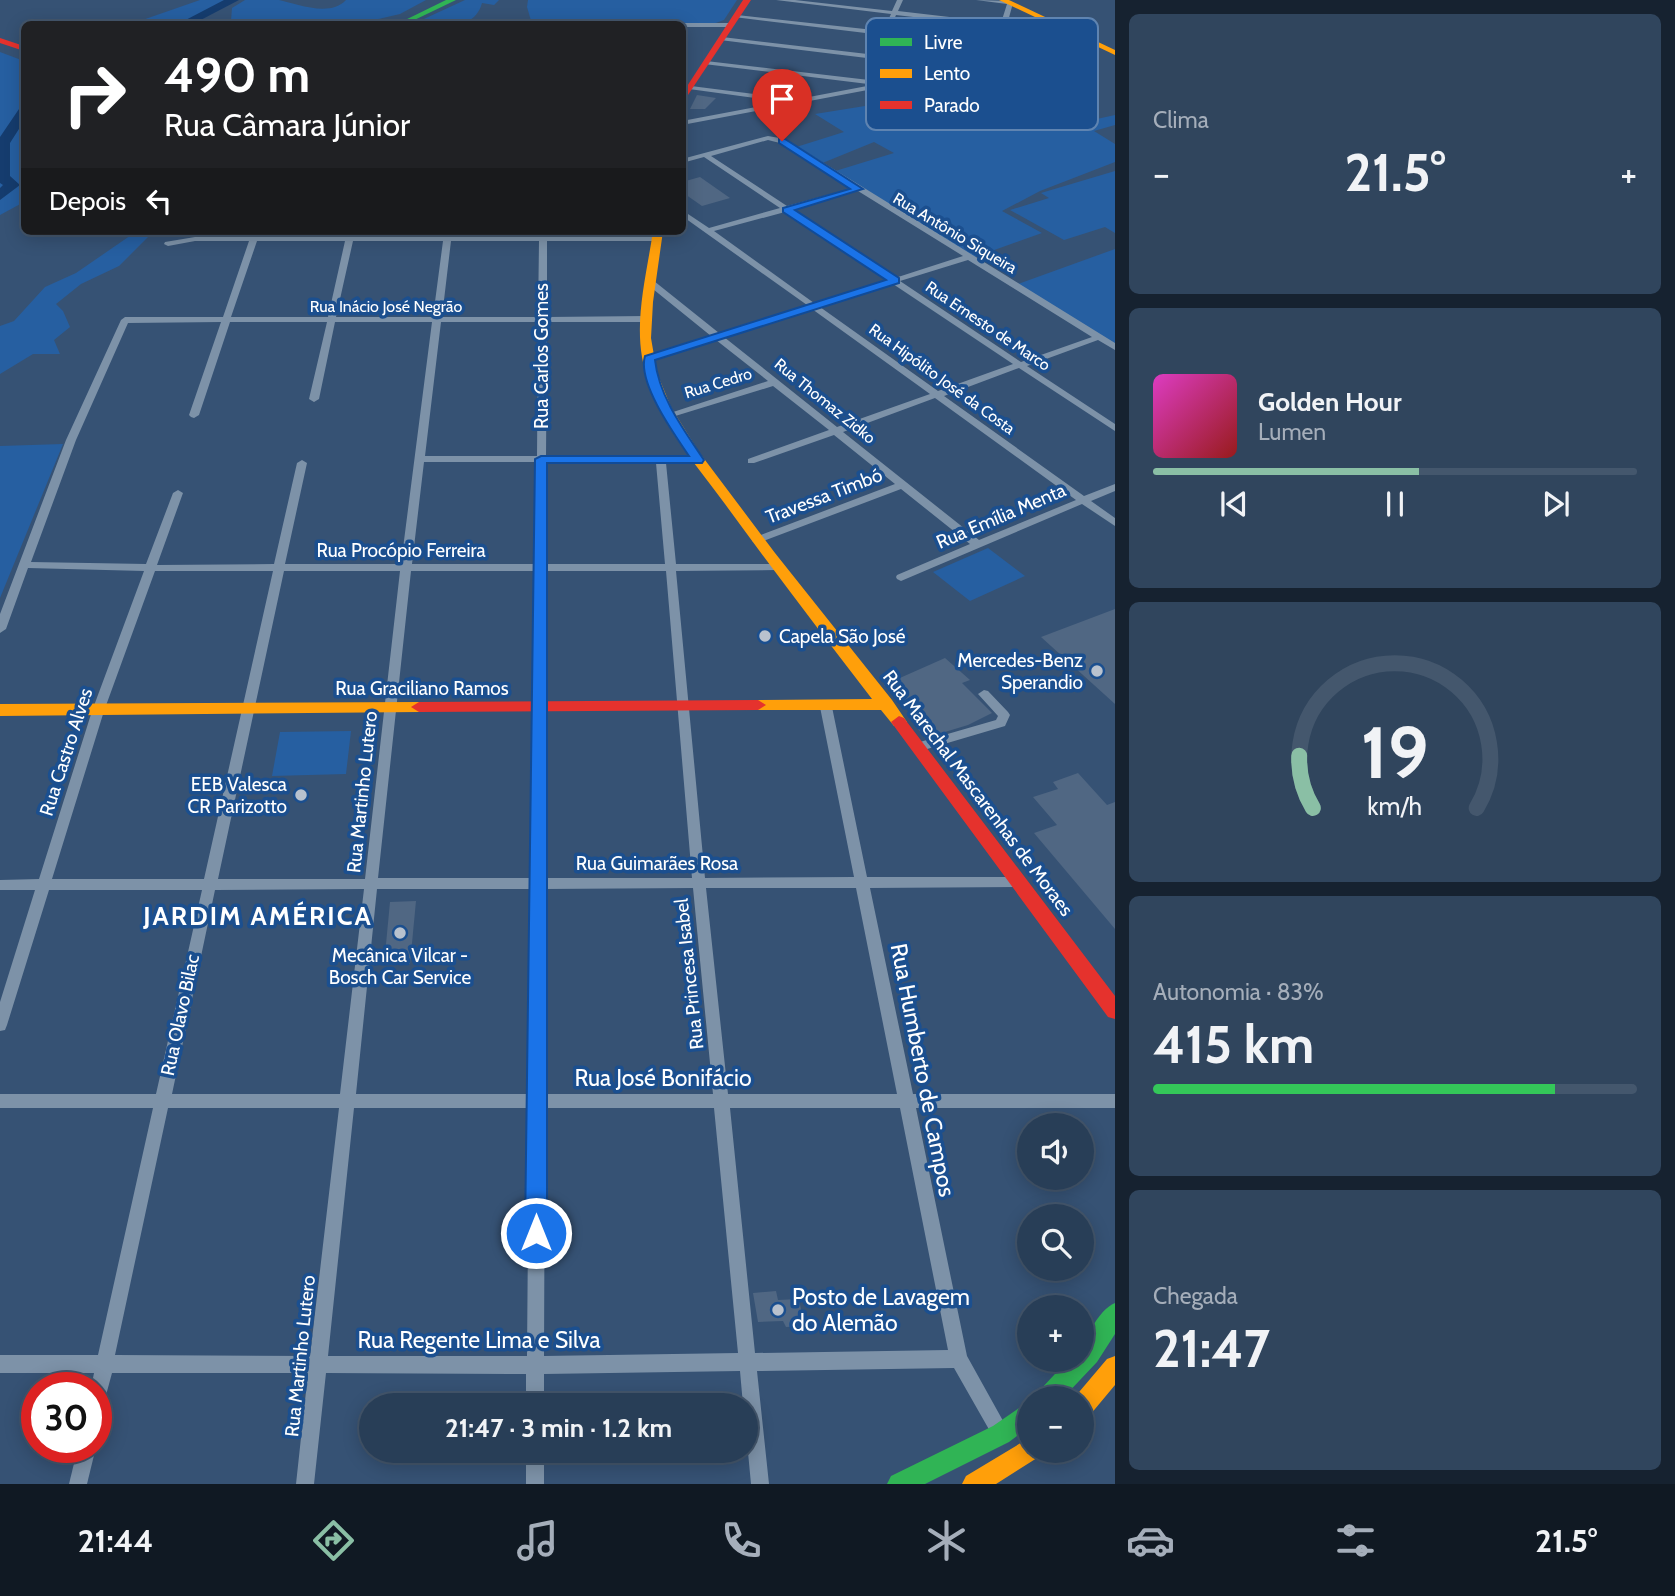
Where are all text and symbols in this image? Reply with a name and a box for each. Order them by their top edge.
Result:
legend [866,18,1098,130]
text: Livre [924,31,963,54]
text: 490 m [164,45,310,104]
icon: right [49,49,140,140]
text: Lento [924,62,970,85]
pin [752,69,812,141]
icon: arrive [763,80,801,118]
text: Parado [924,94,980,117]
text: Rua Câmara Júnior [164,105,410,144]
text: Clima [1153,106,1209,134]
text: 21.5° [1344,141,1446,204]
text: − [1153,150,1170,197]
text: + [1620,150,1637,197]
icon: left [140,182,178,220]
text: Depois [49,185,126,217]
street label: Rua Antônio Siqueira [890,189,1021,278]
street label: Rua Ernesto de Marco [922,277,1054,375]
street label: Rua Carlos Gomes [530,283,553,429]
street label: Rua Inácio José Negrão [310,297,462,316]
street label: Rua Hipólito José da Costa [865,320,1019,438]
street label: Rua Thomaz Zidko [771,354,879,448]
street label: Rua Cedro [682,364,754,402]
text: Golden Hour [1258,386,1401,418]
text: Lumen [1258,418,1326,446]
street label: Travessa Timbó [763,463,885,529]
street label: Rua Emília Menta [933,478,1069,554]
icon: previous [1215,485,1253,523]
icon: pause [1376,485,1414,523]
icon: next [1537,485,1575,523]
street label: Rua Procópio Ferreira [316,539,486,562]
place label: Capela São José [779,625,906,648]
marker: Capela São José [757,628,773,644]
place label: Mercedes-Benz Sperandio [957,649,1083,694]
marker: Mercedes-Benz Sperandio [1089,663,1105,679]
street label: Rua Marechal Mascarenhas de Moraes [878,666,1078,921]
street label: Rua Graciliano Ramos [335,677,509,700]
street label: Rua Castro Alves [35,685,98,819]
text: 19 [1361,708,1429,796]
street label: Rua Martinho Lutero [342,710,382,874]
place label: EEB Valesca CR Parizotto [188,773,287,818]
marker: EEB Valesca CR Parizotto [293,787,309,803]
text: km/h [1368,791,1422,821]
street label: Rua Guimarães Rosa [576,852,738,875]
street label: Rua Princesa Isabel [670,897,708,1051]
district label: JARDIM AMÉRICA [142,900,373,932]
marker: Mecânica Vilcar - Bosch Car Service [392,925,408,941]
street label: Rua Humberto de Campos [885,941,961,1199]
place label: Mecânica Vilcar - Bosch Car Service [329,944,471,989]
street label: Rua Olavo Bilac [156,952,204,1078]
text: Autonomia · 83% [1153,978,1324,1006]
text: 415 km [1153,1013,1314,1076]
street label: Rua José Bonifácio [574,1064,752,1092]
map controls [1017,1113,1094,1463]
button: sound [1017,1113,1094,1190]
position arrow [499,1196,573,1270]
button: search [1017,1204,1094,1281]
street label: Rua Martinho Lutero [280,1274,320,1438]
text: Chegada [1153,1282,1238,1310]
place label: Posto de Lavagem do Alemão [792,1283,970,1337]
button: + [1017,1295,1094,1372]
marker: Posto de Lavagem do Alemão [770,1302,786,1318]
text: 21:47 [1153,1317,1270,1380]
street label: Rua Regente Lima e Silva [358,1326,600,1354]
speed limit sign: 30 [21,1372,112,1463]
button: − [1017,1386,1094,1463]
text: 21:47 · 3 min · 1.2 km [445,1412,672,1444]
icon: directions [309,1516,358,1565]
icon: music [513,1516,562,1565]
icon: phone [717,1516,766,1565]
icon: climate [922,1516,971,1565]
icon: car [1126,1516,1175,1565]
icon: filters [1331,1516,1380,1565]
text: 21:44 [78,1521,153,1560]
text: 21.5° [1535,1521,1597,1560]

